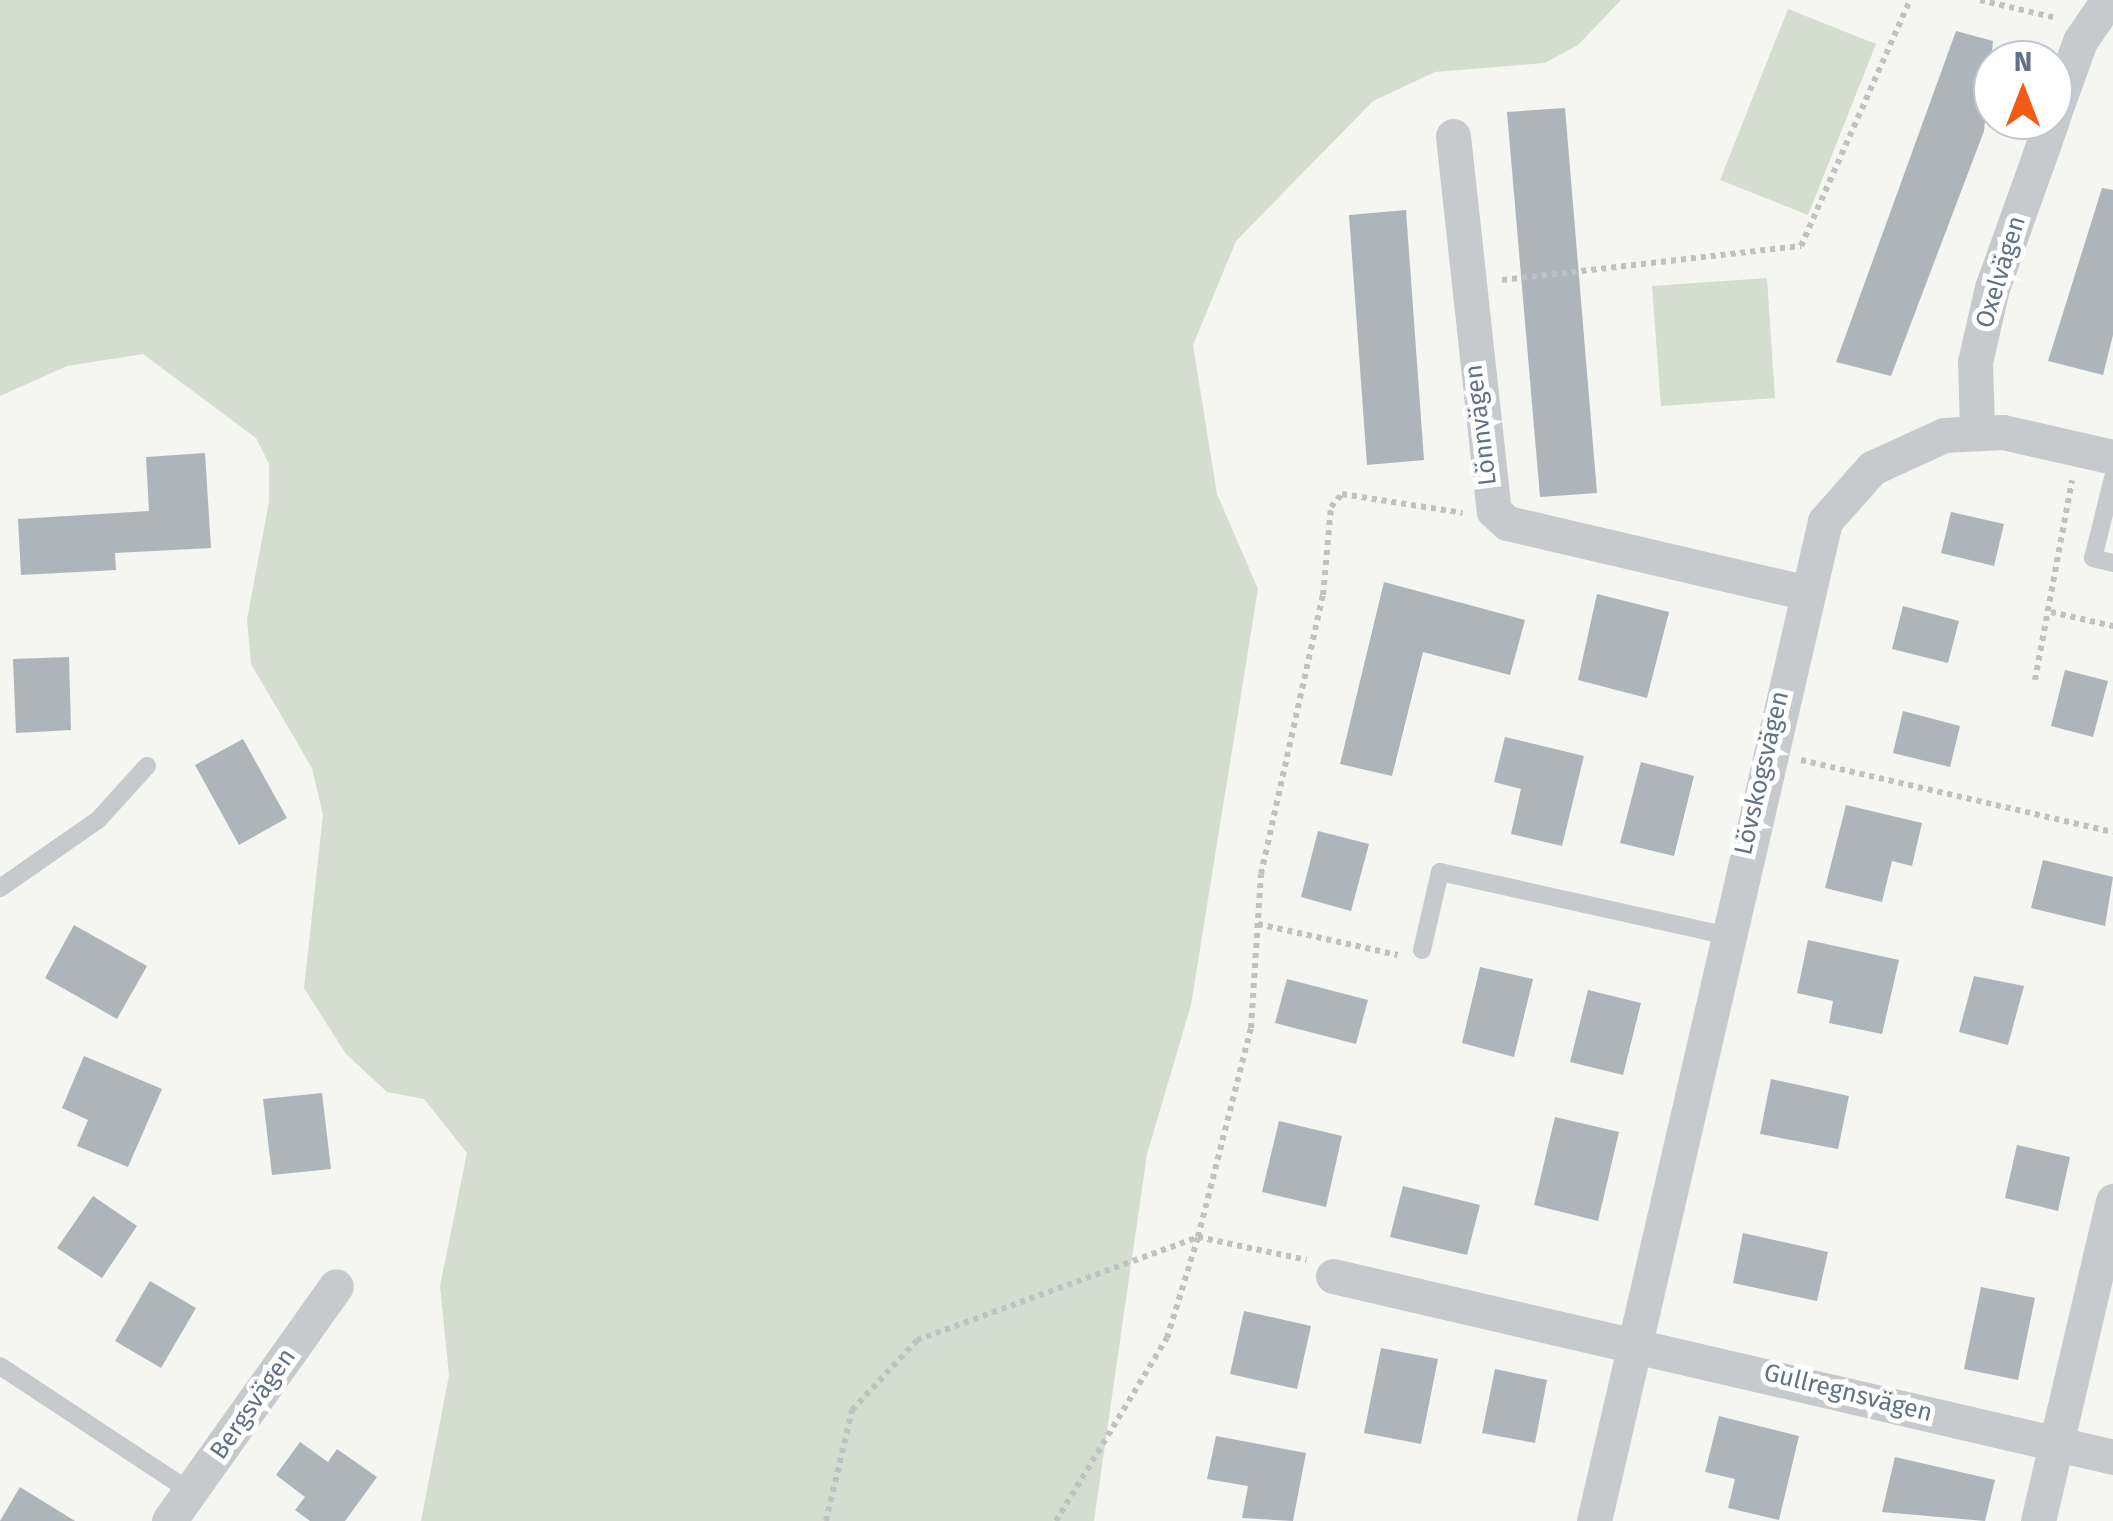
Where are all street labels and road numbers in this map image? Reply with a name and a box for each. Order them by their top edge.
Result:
street label: Oxelvägen [1970,212,2032,332]
street label: Lönnvägen [1459,363,1503,487]
street label: Lövskogsvägen [1729,688,1795,858]
street label: Bergsvägen [204,1343,302,1465]
street label: Gullregnsvägen [1761,1358,1935,1428]

